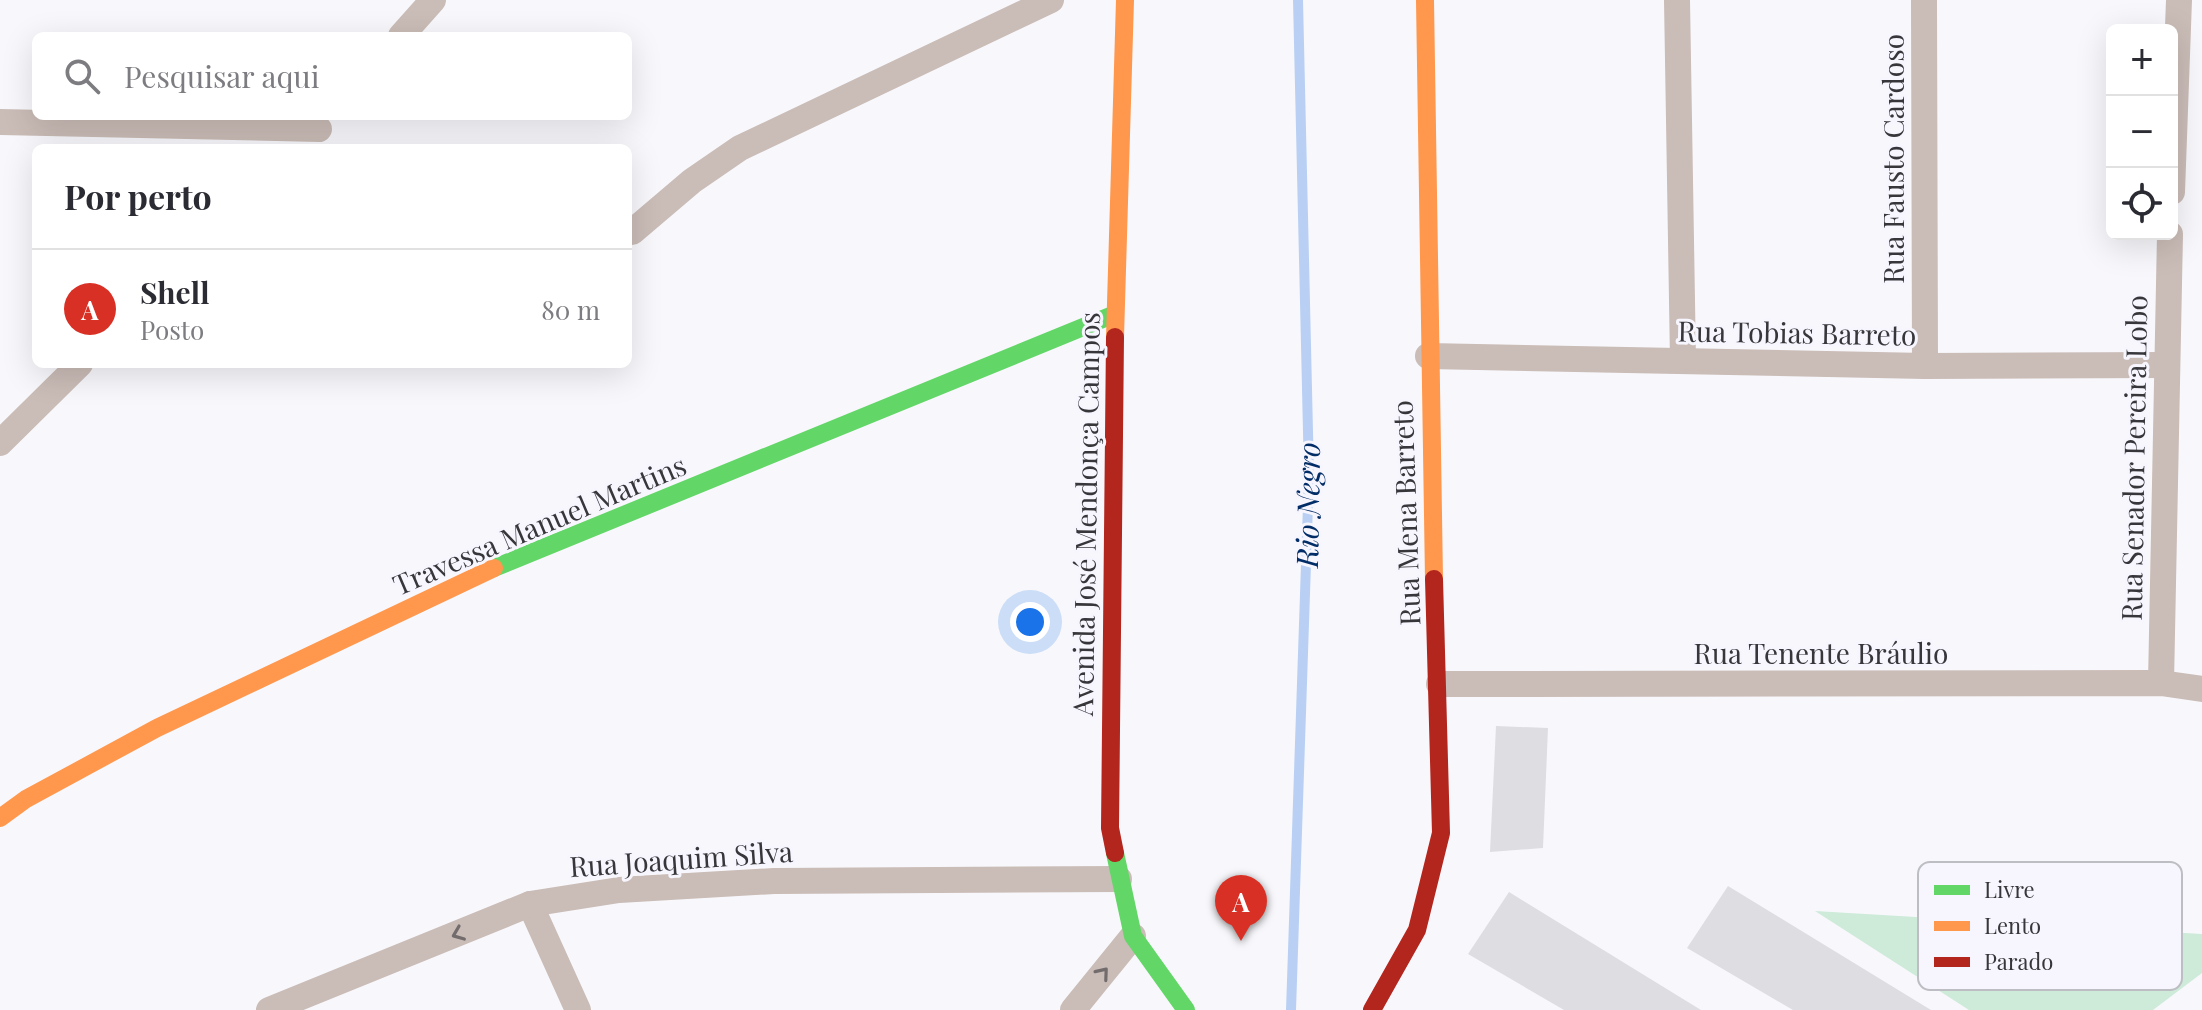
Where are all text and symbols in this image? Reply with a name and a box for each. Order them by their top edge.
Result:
map controls [2106,24,2178,240]
button: + [2106,24,2178,96]
search box [32,32,632,120]
street label: Rua Fausto Cardoso [1874,34,1911,284]
icon: search [60,54,104,98]
text: Pesquisar aqui [124,56,320,96]
button: − [2106,96,2178,168]
button: locate [2106,168,2178,240]
text: Por perto [64,173,212,219]
text: Shell [140,272,210,312]
text: A [81,292,99,327]
text: 80 m [541,292,600,327]
street label: Rua Senador Pereira Lobo [2112,295,2154,621]
street label: Rua Tobias Barreto [1677,311,1917,353]
text: Posto [140,312,204,347]
street label: Avenida José Mendonça Campos [1063,312,1107,717]
street label: Rua Mena Barreto [1383,400,1427,626]
water label: Rio Negro [1286,442,1328,569]
street label: Travessa Manuel Martins [387,445,691,603]
your location [1010,602,1050,642]
street label: Rua Tenente Bráulio [1694,634,1948,671]
street label: Rua Joaquim Silva [568,832,794,884]
legend [1918,862,2182,990]
text: Livre [1984,874,2035,904]
pin: A [1215,875,1267,941]
text: Lento [1984,910,2041,940]
one-way arrow [452,924,466,940]
text: Parado [1984,946,2053,976]
one-way arrow [1093,968,1108,982]

